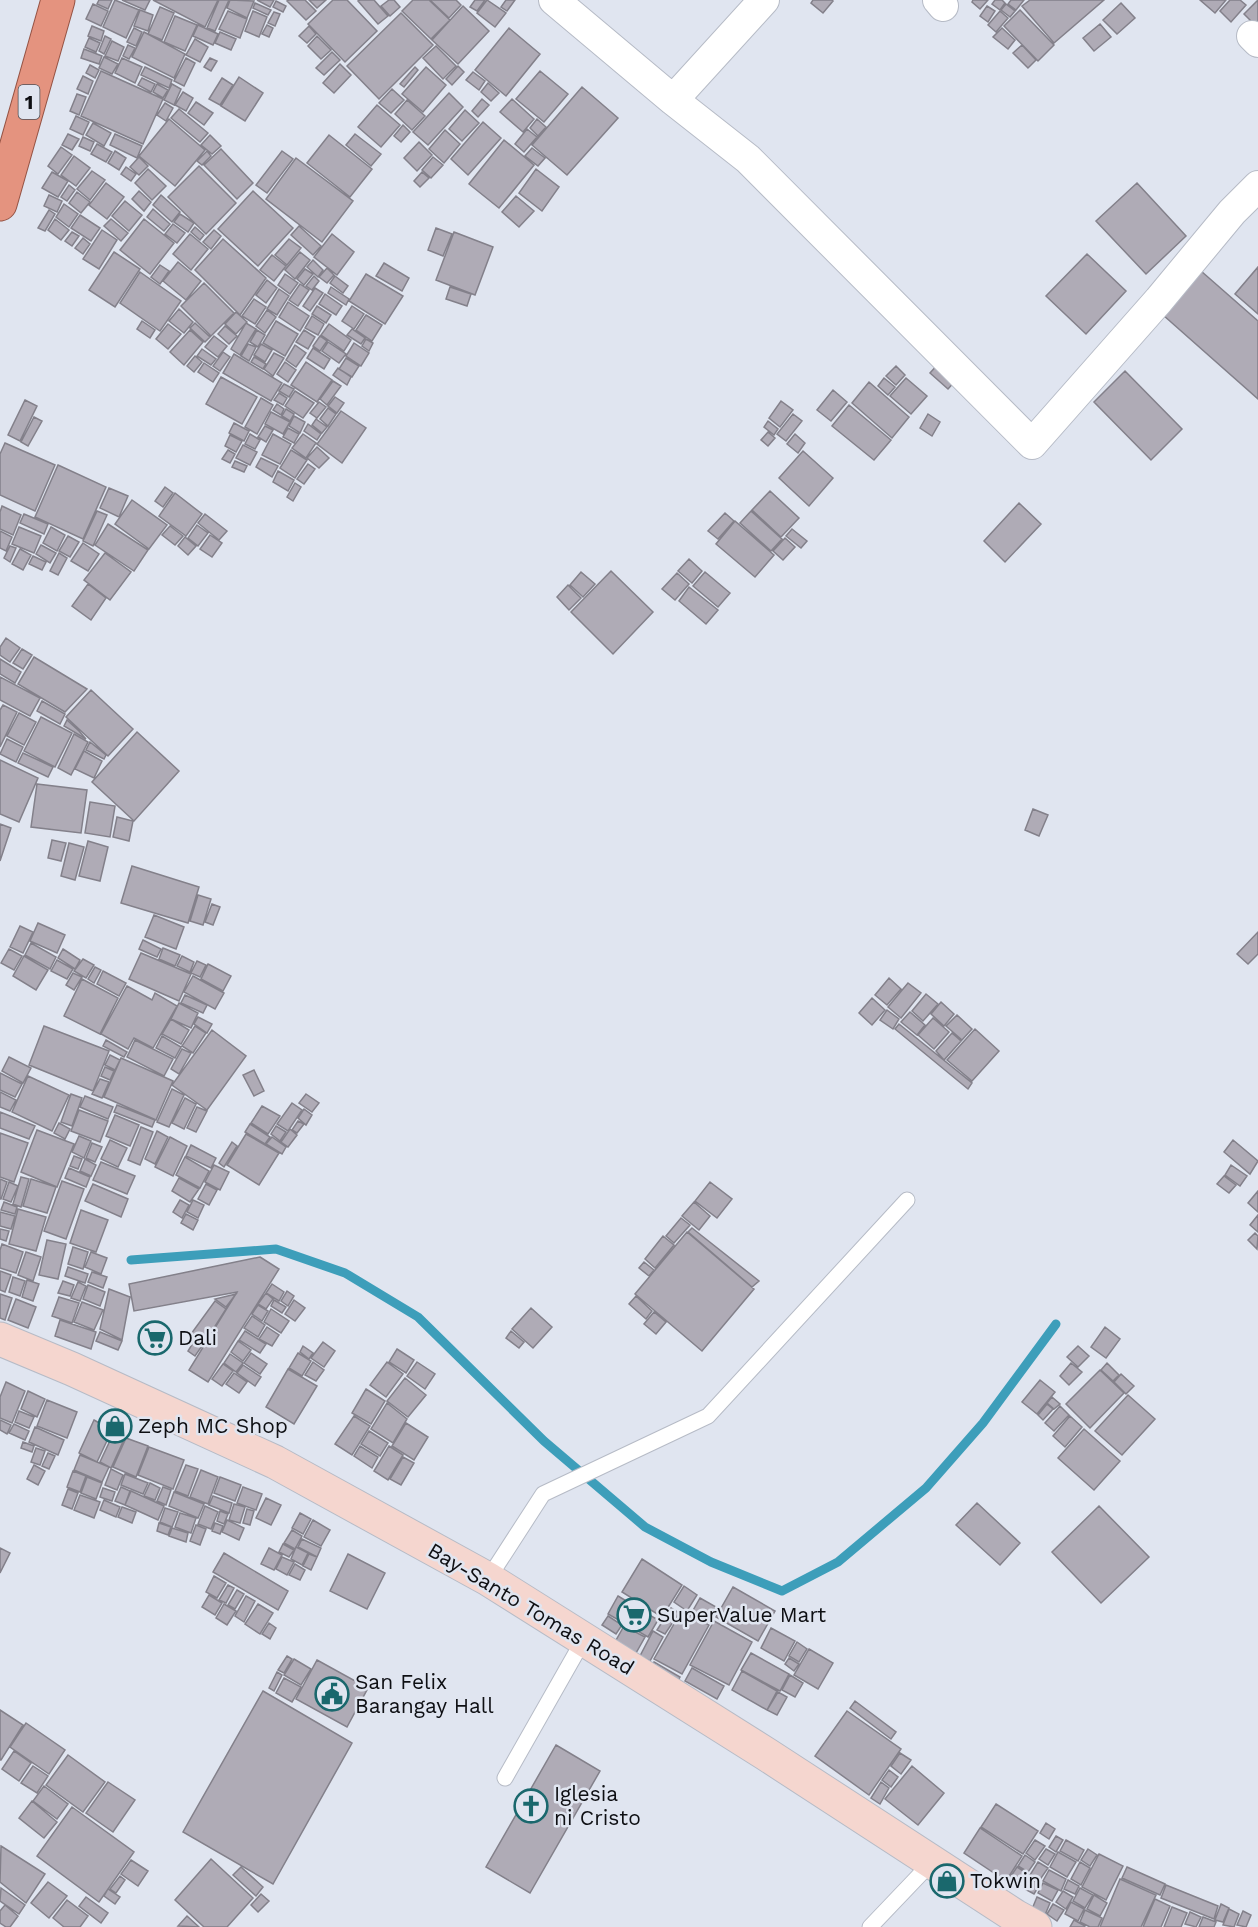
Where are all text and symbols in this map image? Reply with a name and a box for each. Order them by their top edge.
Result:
road number: 1 [18,85,40,119]
supermarket icon: Dali [137,1320,173,1356]
place label: Dali [178,1325,217,1350]
shop icon: Zeph MC Shop [97,1408,133,1444]
place label: Zeph MC Shop [138,1413,288,1438]
street label: Bay-Santo Tomas Road [424,1537,639,1680]
supermarket icon: SuperValue Mart [616,1597,652,1633]
place label: SuperValue Mart [657,1602,826,1627]
place label: San Felix Barangay Hall [355,1669,494,1718]
public building icon: San Felix Barangay Hall [314,1676,350,1712]
place label: Iglesia ni Cristo [554,1781,641,1830]
church icon: Iglesia ni Cristo [513,1788,549,1824]
shop icon: Tokwin [929,1863,965,1899]
place label: Tokwin [970,1868,1041,1893]

